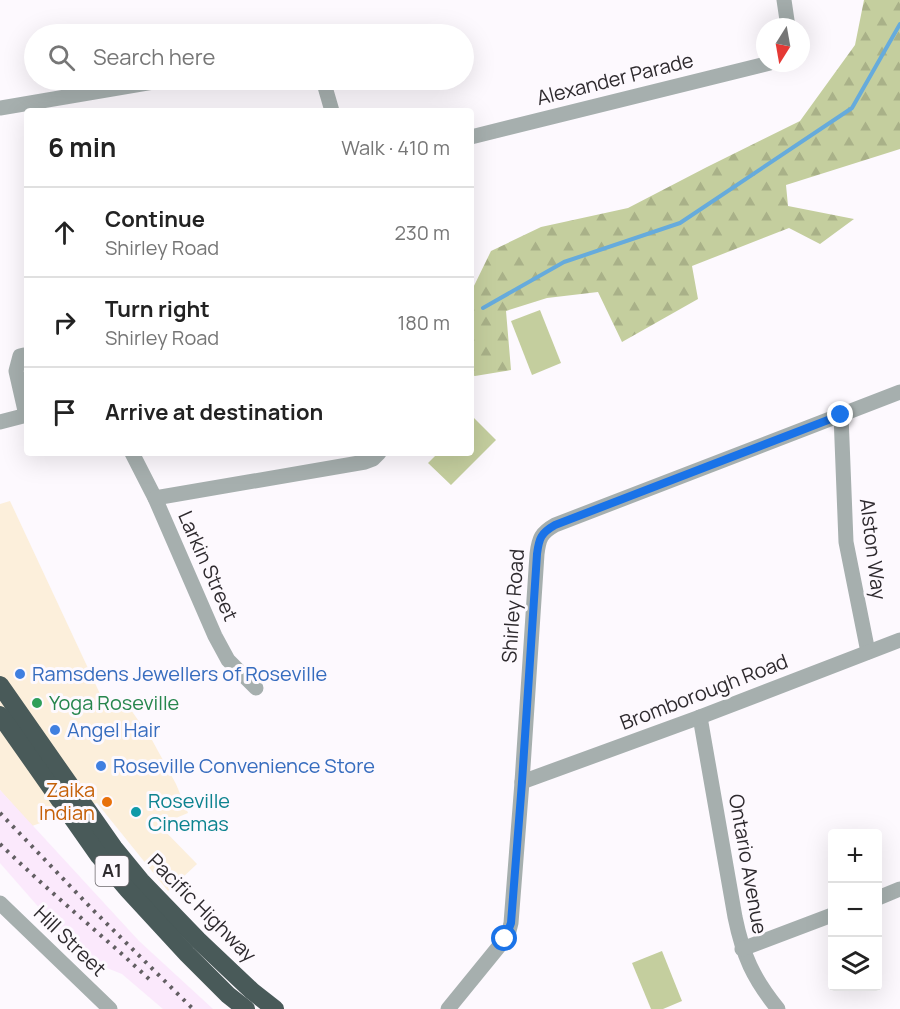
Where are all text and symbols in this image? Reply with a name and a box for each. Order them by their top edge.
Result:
north arrow [756,18,810,72]
search box [24,24,474,90]
icon: search [45,41,78,74]
text: Search here [93,42,215,72]
street label: Alexander Parade [534,46,696,111]
text: 6 min [48,129,116,165]
text: Walk · 410 m [341,134,450,161]
text: Continue [105,204,205,234]
icon: ahead [48,216,81,249]
text: 230 m [394,219,450,246]
text: Shirley Road [105,234,219,261]
text: Turn right [105,294,210,324]
icon: right [48,306,81,339]
text: 180 m [397,309,450,336]
text: Shirley Road [105,324,219,351]
icon: arrive [48,396,81,429]
text: Arrive at destination [105,397,323,427]
route end [827,401,853,427]
street label: Alston Way [854,497,893,602]
street label: Larkin Street [172,507,245,625]
street label: Shirley Road [495,548,530,664]
street label: Bromborough Road [616,647,792,736]
place label: Ramsdens Jewellers of Roseville [32,660,327,687]
marker: Ramsdens Jewellers of Roseville [13,667,27,681]
place label: Yoga Roseville [49,689,179,716]
marker: Yoga Roseville [30,696,44,710]
place label: Angel Hair [67,716,160,743]
marker: Angel Hair [48,723,62,737]
place label: Roseville Convenience Store [113,752,375,779]
marker: Roseville Convenience Store [94,759,108,773]
place label: Zaika Indian [39,776,95,826]
place label: Roseville Cinemas [148,787,230,837]
street label: Ontario Avenue [723,792,774,936]
marker: Zaika Indian [100,795,114,809]
marker: Roseville Cinemas [129,805,143,819]
map controls [828,829,882,991]
button: + [828,829,882,883]
street label: Pacific Highway [142,847,263,968]
road number: A1 [96,856,128,886]
button: − [828,883,882,937]
street label: Hill Street [28,900,112,982]
route start [491,925,517,951]
button: layers [828,937,882,991]

